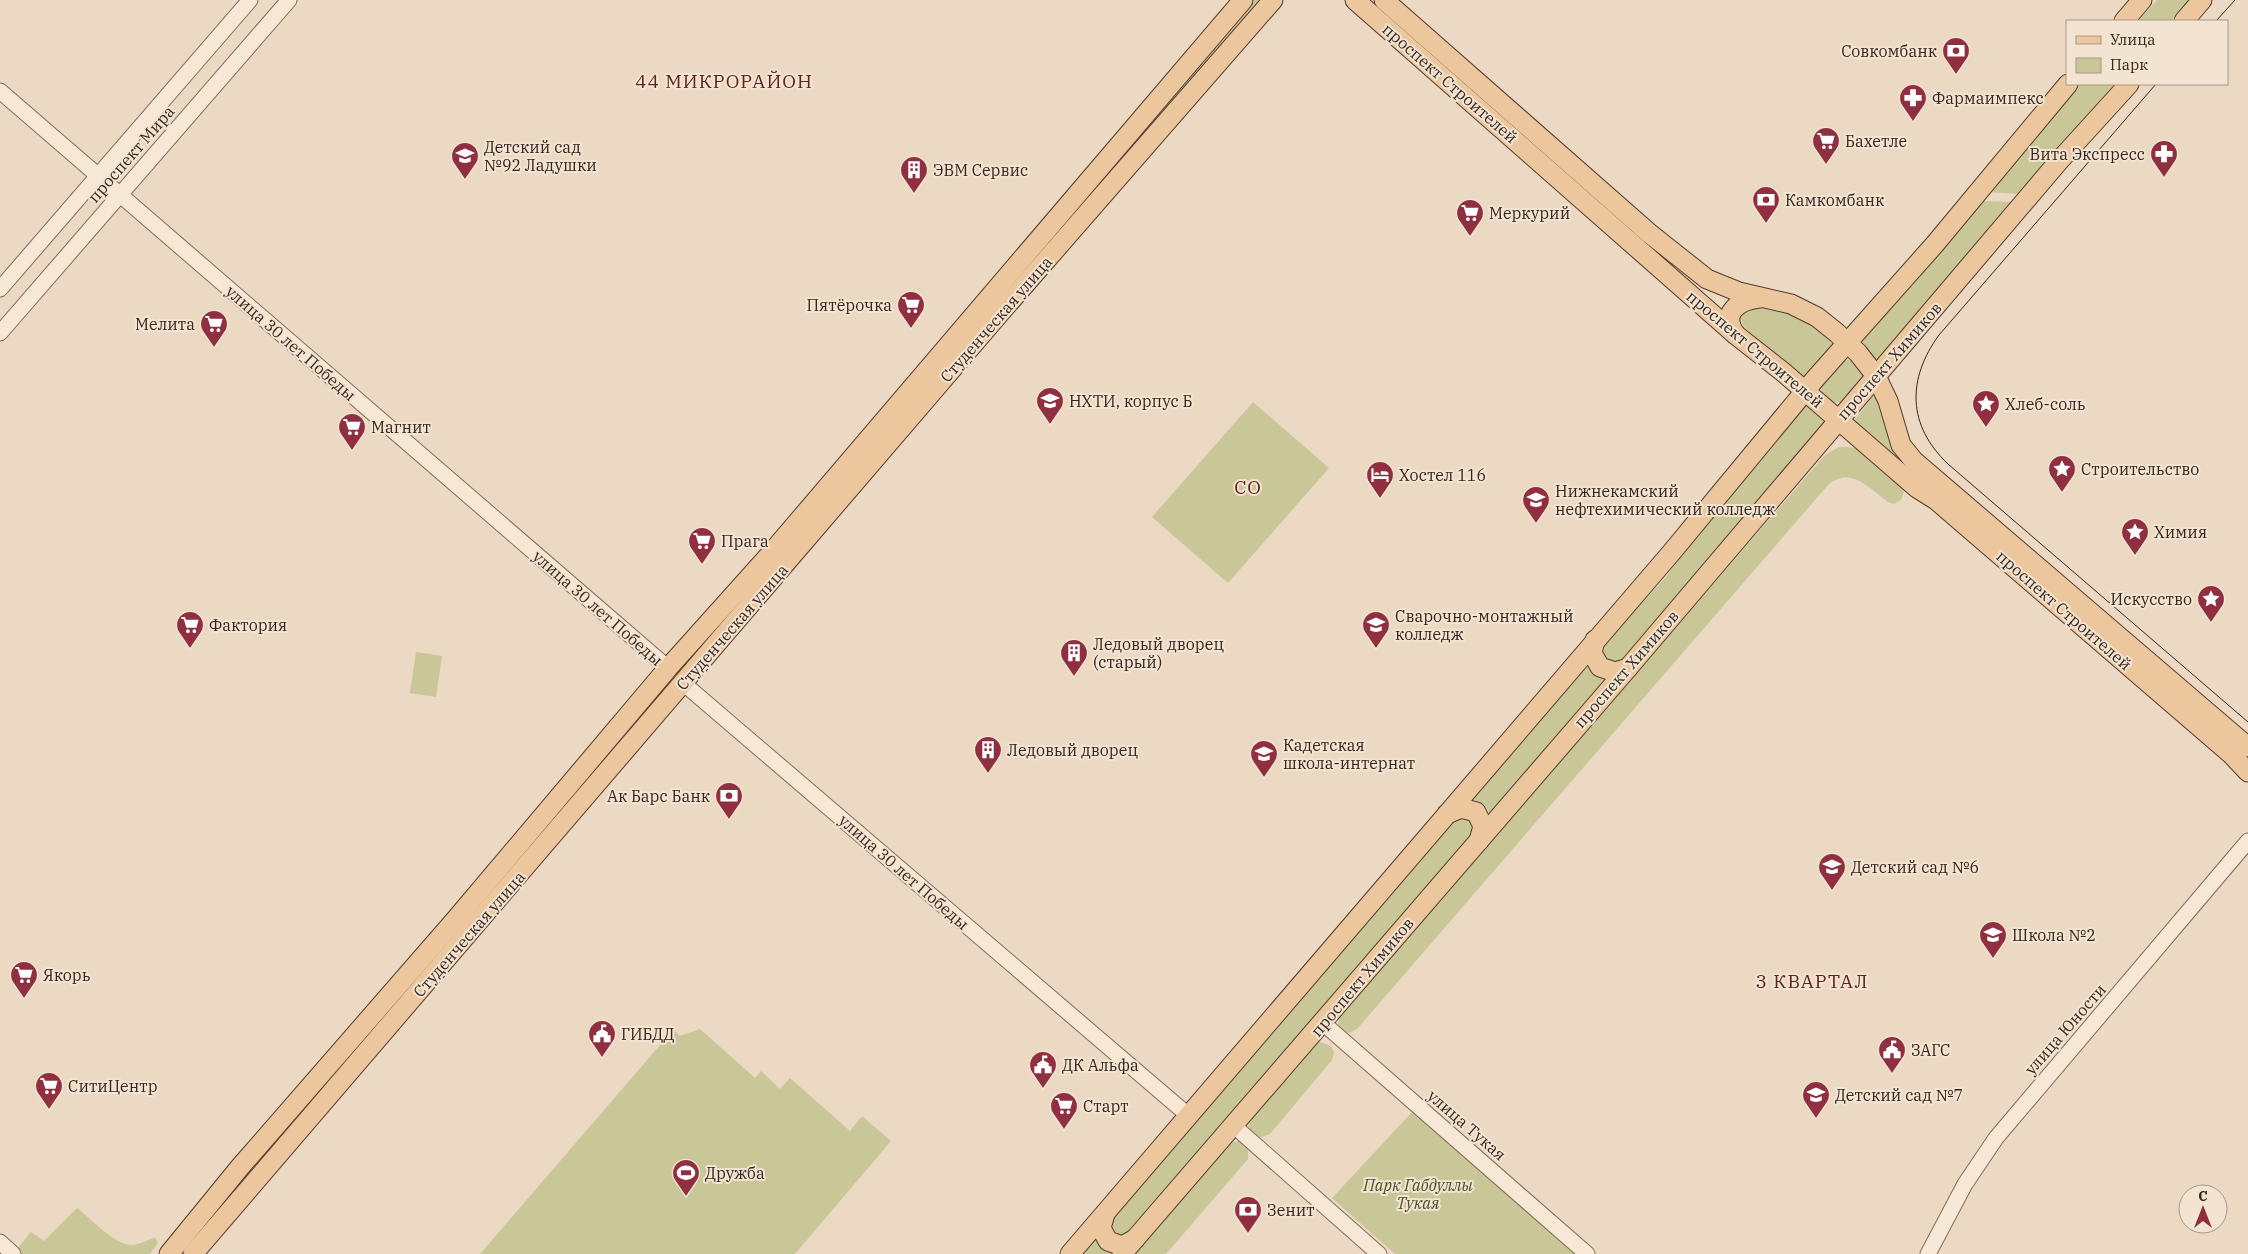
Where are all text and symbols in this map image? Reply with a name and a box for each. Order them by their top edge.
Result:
street label: проспект Строителей [1378,19,1522,147]
legend [2066,20,2228,85]
text: Улица [2110,30,2155,49]
bank icon: Совкомбанк [1941,36,1971,75]
place label: Совкомбанк [1841,41,1938,61]
text: Парк [2110,55,2148,74]
district label: 44 МИКРОРАЙОН [635,69,813,93]
pharmacy icon: Фармаимпекс [1898,83,1928,122]
place label: Фармаимпекс [1932,88,2044,108]
street label: проспект Мира [84,101,179,207]
supermarket icon: Бахетле [1811,126,1841,165]
place label: Бахетле [1845,131,1907,151]
place label: Детский сад №92 Ладушки [484,137,597,175]
pharmacy icon: Вита Экспресс [2149,139,2179,178]
school or university icon: Детский сад №92 Ладушки [450,141,480,180]
place label: Вита Экспресс [2030,144,2145,164]
building icon: ЭВМ Сервис [899,155,929,194]
place label: ЭВМ Сервис [933,160,1028,180]
bank icon: Камкомбанк [1751,185,1781,224]
place label: Камкомбанк [1785,190,1885,210]
supermarket icon: Меркурий [1455,198,1485,237]
place label: Меркурий [1489,203,1570,223]
street label: Студенческая улица [936,252,1056,386]
street label: улица 30 лет Победы [222,281,360,405]
street label: проспект Строителей [1682,286,1828,412]
supermarket icon: Пятёрочка [896,290,926,329]
place label: Пятёрочка [806,295,892,315]
street label: проспект Химиков [1832,298,1946,424]
supermarket icon: Мелита [199,309,229,348]
place label: Мелита [135,314,195,334]
school or university icon: НХТИ, корпус Б [1035,386,1065,425]
place icon: Хлеб-соль [1971,389,2001,428]
place label: НХТИ, корпус Б [1069,391,1193,411]
place label: Хлеб-соль [2005,394,2086,414]
supermarket icon: Магнит [337,412,367,451]
place label: Магнит [371,417,431,437]
place icon: Строительство [2047,454,2077,493]
place label: Строительство [2081,459,2199,479]
hotel icon: Хостел 116 [1365,460,1395,499]
place label: Хостел 116 [1399,465,1486,485]
district label: СО [1234,475,1262,499]
place label: Нижнекамский нефтехимический колледж [1555,481,1775,519]
school or university icon: Нижнекамский нефтехимический колледж [1521,485,1551,524]
place icon: Химия [2120,517,2150,556]
place label: Химия [2154,522,2207,542]
supermarket icon: Прага [687,526,717,565]
place label: Прага [721,531,769,551]
street label: улица 30 лет Победы [529,546,667,670]
street label: проспект Строителей [1992,546,2136,674]
street label: Студенческая улица [672,560,792,694]
place icon: Искусство [2196,584,2226,623]
place label: Искусство [2111,589,2192,609]
place label: Сварочно-монтажный колледж [1395,606,1574,644]
street label: проспект Химиков [1569,606,1683,732]
supermarket icon: Фактория [175,610,205,649]
school or university icon: Сварочно-монтажный колледж [1361,610,1391,649]
place label: Фактория [209,615,287,635]
place label: Ледовый дворец (старый) [1093,634,1224,672]
building icon: Ледовый дворец (старый) [1059,638,1089,677]
building icon: Ледовый дворец [973,735,1003,774]
place label: Кадетская школа-интернат [1283,735,1415,773]
school or university icon: Кадетская школа-интернат [1249,739,1279,778]
place label: Ледовый дворец [1007,740,1138,760]
bank icon: Ак Барс Банк [714,781,744,820]
place label: Ак Барс Банк [607,786,711,806]
street label: улица 30 лет Победы [835,810,973,934]
school or university icon: Детский сад №6 [1817,852,1847,891]
place label: Детский сад №6 [1851,857,1979,877]
street label: Студенческая улица [409,867,529,1001]
street label: проспект Химиков [1306,913,1418,1041]
school or university icon: Школа №2 [1978,920,2008,959]
place label: Школа №2 [2012,925,2096,945]
supermarket icon: Якорь [9,960,39,999]
place label: Якорь [43,965,91,985]
district label: 3 КВАРТАЛ [1756,969,1868,993]
street label: улица Юности [2020,979,2110,1079]
public building icon: ГИБДД [587,1019,617,1058]
place label: ГИБДД [621,1024,675,1044]
public building icon: ЗАГС [1877,1035,1907,1074]
place label: ЗАГС [1911,1040,1951,1060]
public building icon: ДК Альфа [1028,1050,1058,1089]
place label: ДК Альфа [1062,1055,1139,1075]
supermarket icon: СитиЦентр [34,1071,64,1110]
place label: СитиЦентр [68,1076,158,1096]
school or university icon: Детский сад №7 [1801,1080,1831,1119]
place label: Детский сад №7 [1835,1085,1963,1105]
street label: улица Тукая [1424,1086,1510,1164]
supermarket icon: Старт [1049,1091,1079,1130]
place label: Старт [1083,1096,1129,1116]
sports icon: Дружба [671,1158,701,1197]
place label: Дружба [705,1163,765,1183]
park label: Парк Габдуллы Тукая [1362,1175,1474,1213]
north arrow [2178,1184,2228,1234]
text: С [2198,1187,2208,1205]
bank icon: Зенит [1233,1195,1263,1234]
place label: Зенит [1267,1200,1315,1220]

